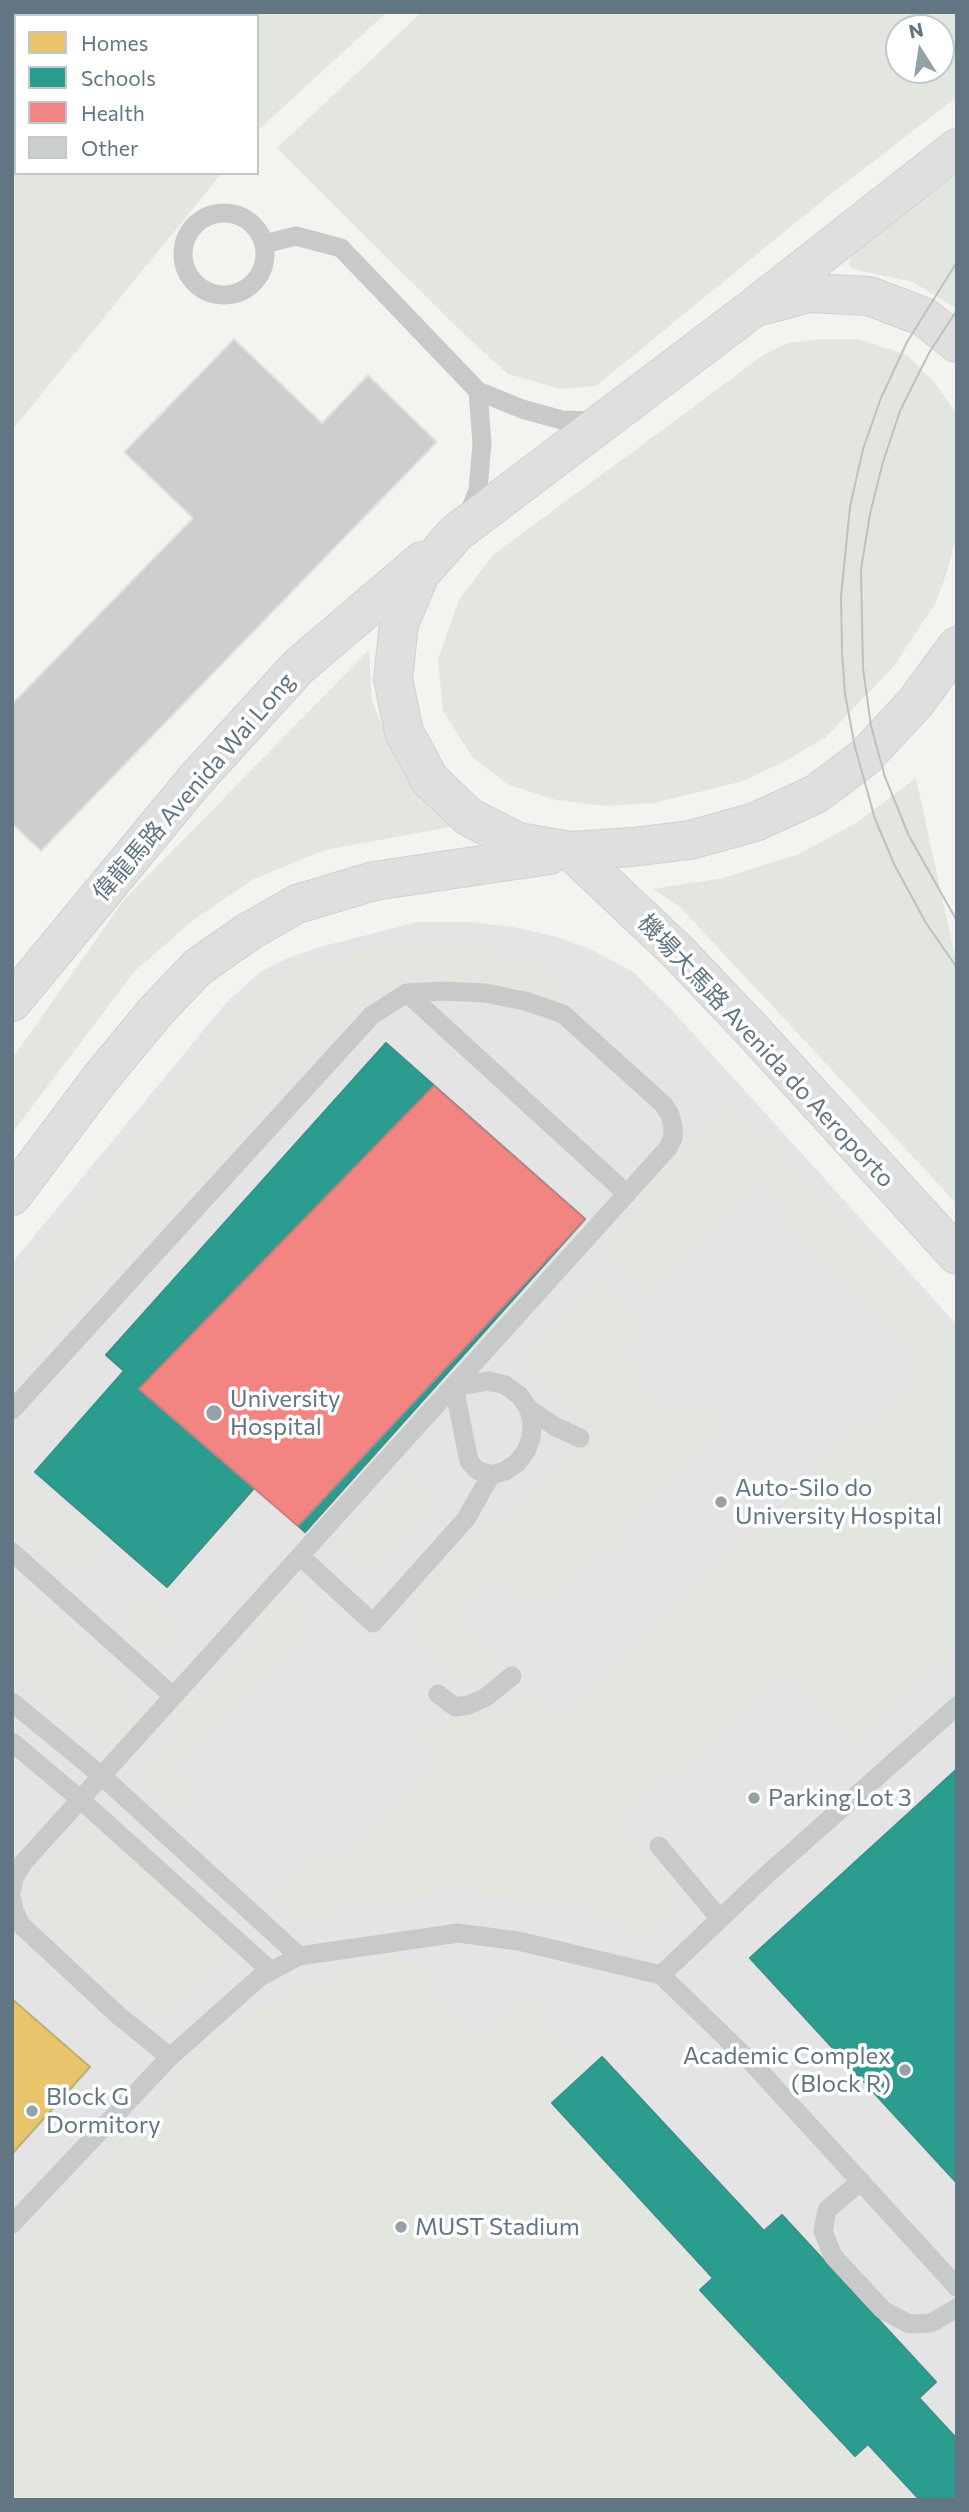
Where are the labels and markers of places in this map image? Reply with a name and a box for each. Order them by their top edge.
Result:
place label: University Hospital [230,1385,341,1441]
marker: University Hospital [204,1403,224,1423]
place label: Auto-Silo do University Hospital [735,1474,942,1530]
marker: Auto-Silo do University Hospital [713,1494,729,1510]
place label: Parking Lot 3 [768,1784,912,1812]
marker: Parking Lot 3 [746,1790,762,1806]
place label: Academic Complex (Block R) [683,2042,891,2098]
marker: Academic Complex (Block R) [897,2062,913,2078]
place label: Block G Dormitory [46,2083,161,2139]
marker: Block G Dormitory [24,2103,40,2119]
place label: MUST Stadium [415,2213,580,2241]
marker: MUST Stadium [393,2219,409,2235]

